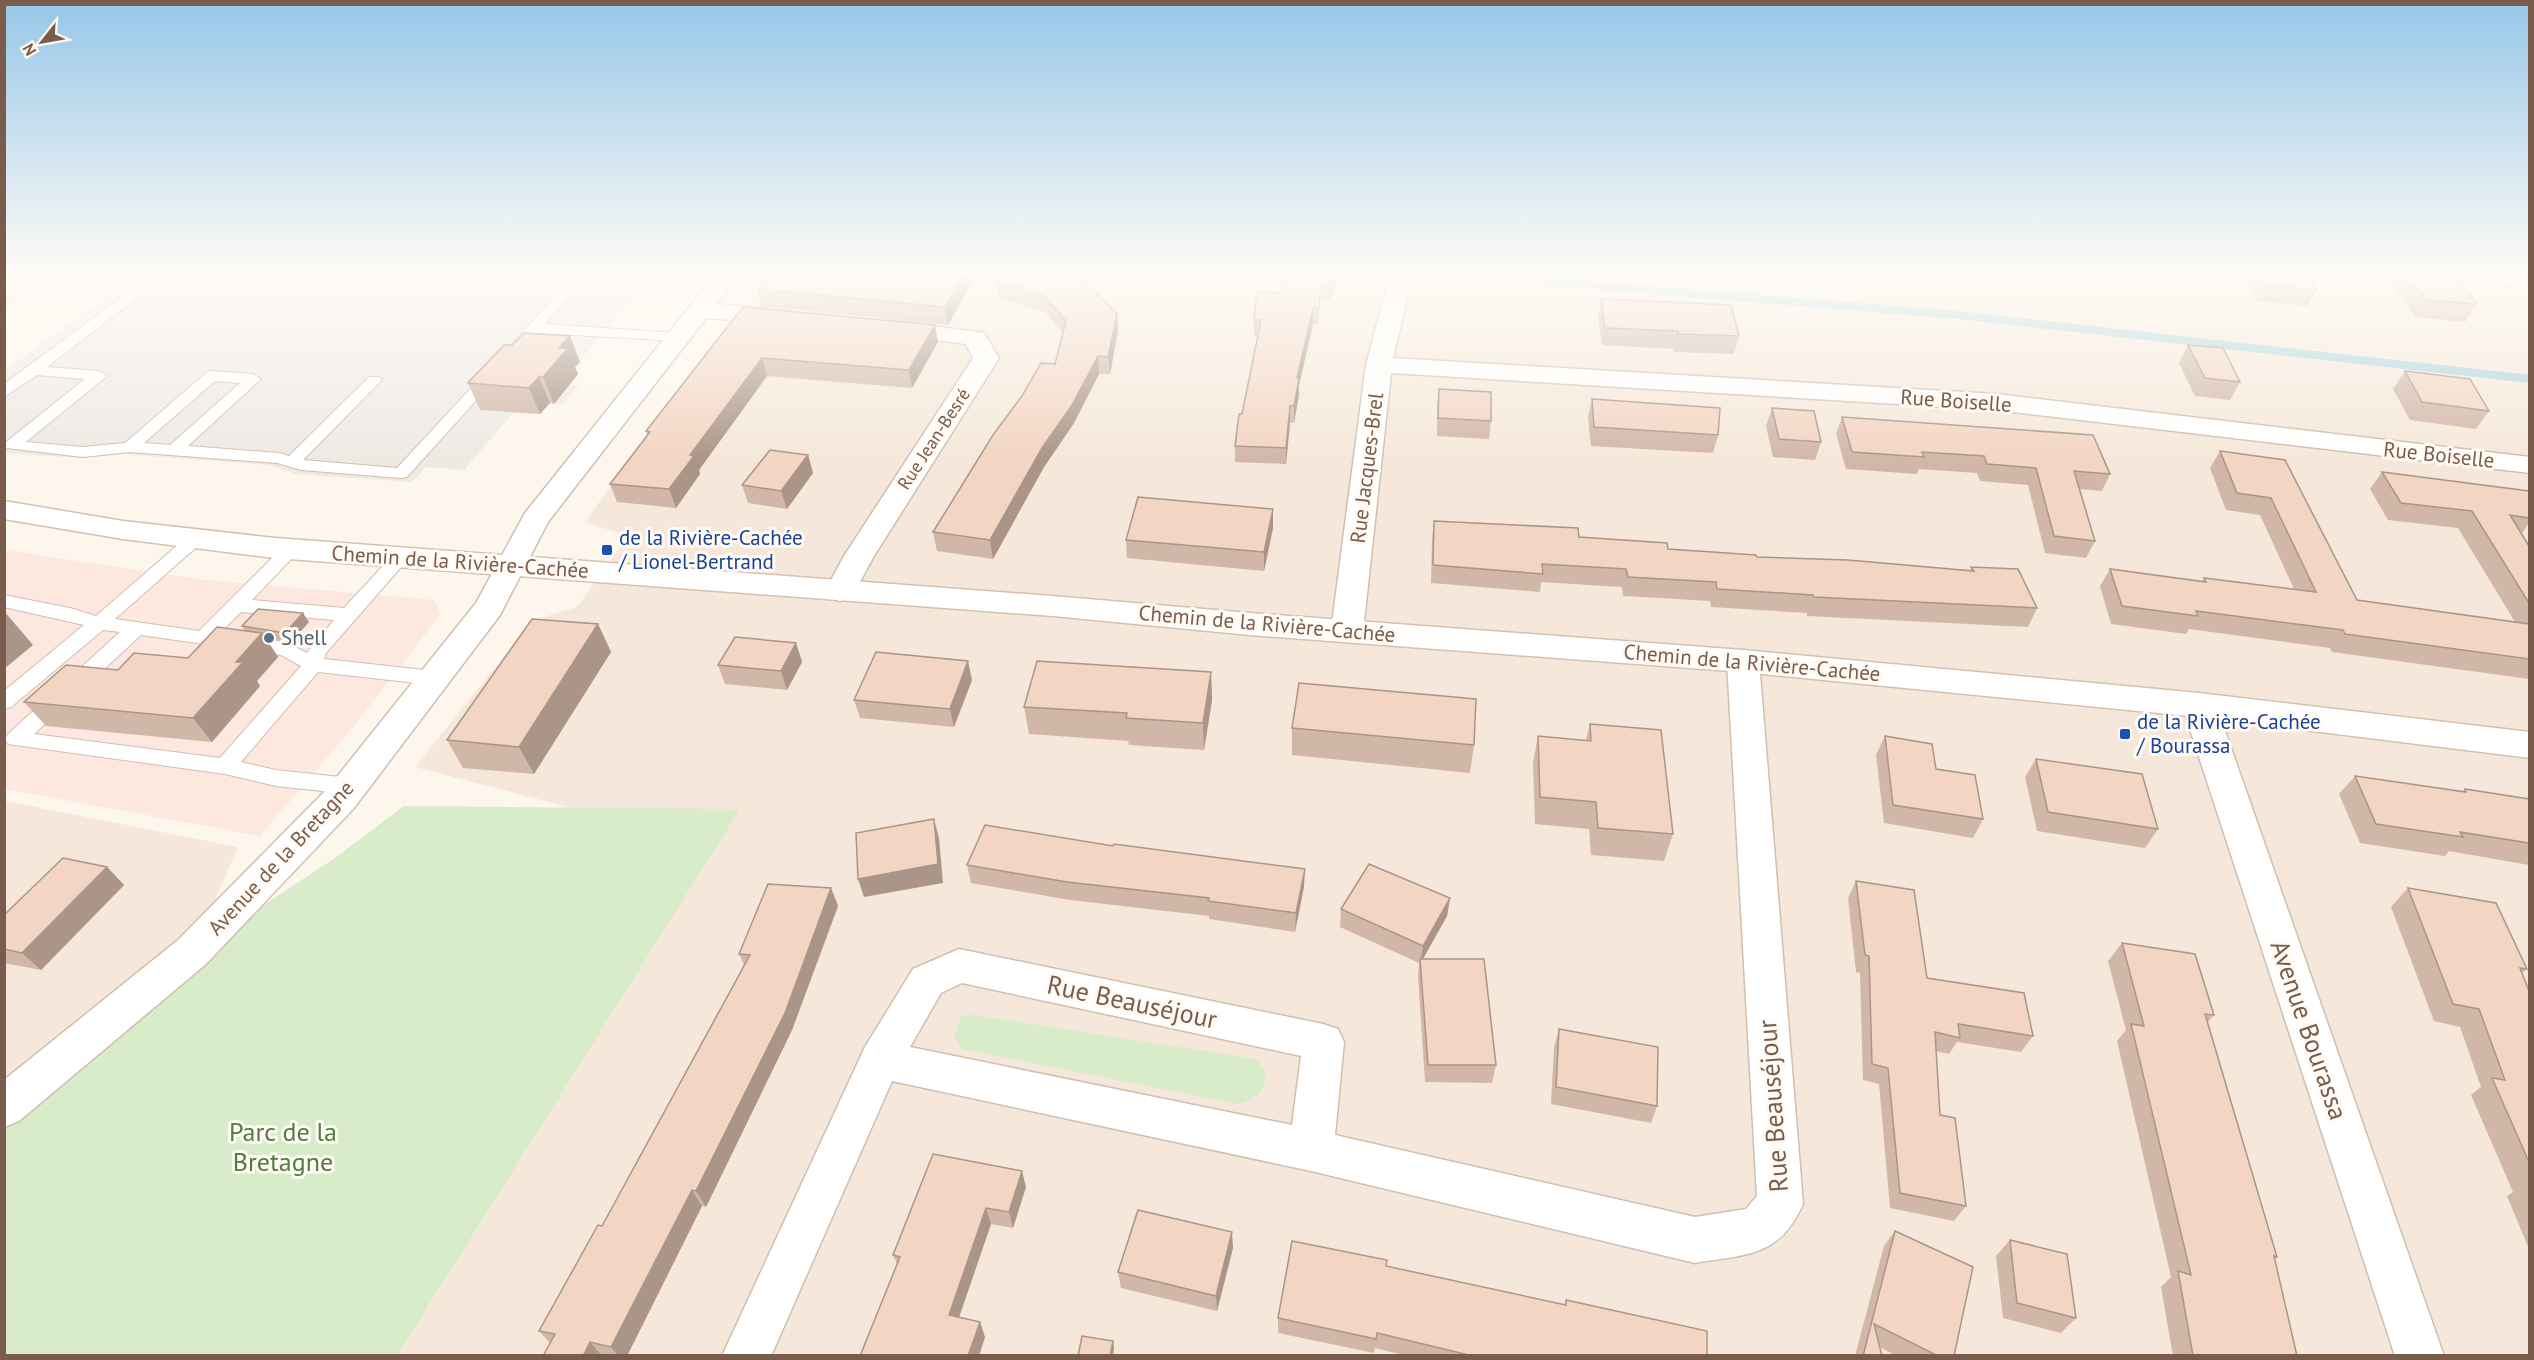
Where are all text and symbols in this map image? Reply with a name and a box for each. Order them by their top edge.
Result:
north arrow [12,12,72,72]
text: N [18,40,40,59]
street label: Rue Boiselle [1899,383,2013,418]
street label: Rue Jean-Besré [892,384,975,494]
street label: Rue Jacques-Brel [1344,391,1389,545]
street label: Rue Boiselle [2382,435,2496,474]
place label: de la Rivière-Cachée / Lionel-Bertrand [618,524,803,575]
street label: Chemin de la Rivière-Cachée [331,539,589,584]
marker: de la Rivière-Cachée / Lionel-Bertrand [600,543,614,557]
street label: Chemin de la Rivière-Cachée [1138,599,1397,648]
place label: Shell [281,624,327,651]
marker: Shell [262,631,276,645]
street label: Chemin de la Rivière-Cachée [1623,638,1882,687]
place label: de la Rivière-Cachée / Bourassa [2136,708,2321,759]
marker: de la Rivière-Cachée / Bourassa [2118,727,2132,741]
street label: Avenue de la Bretagne [202,775,359,941]
street label: Avenue Bourassa [2263,936,2356,1124]
street label: Rue Beauséjour [1044,967,1220,1036]
street label: Rue Beauséjour [1750,1019,1795,1193]
park label: Parc de la Bretagne [229,1115,337,1178]

